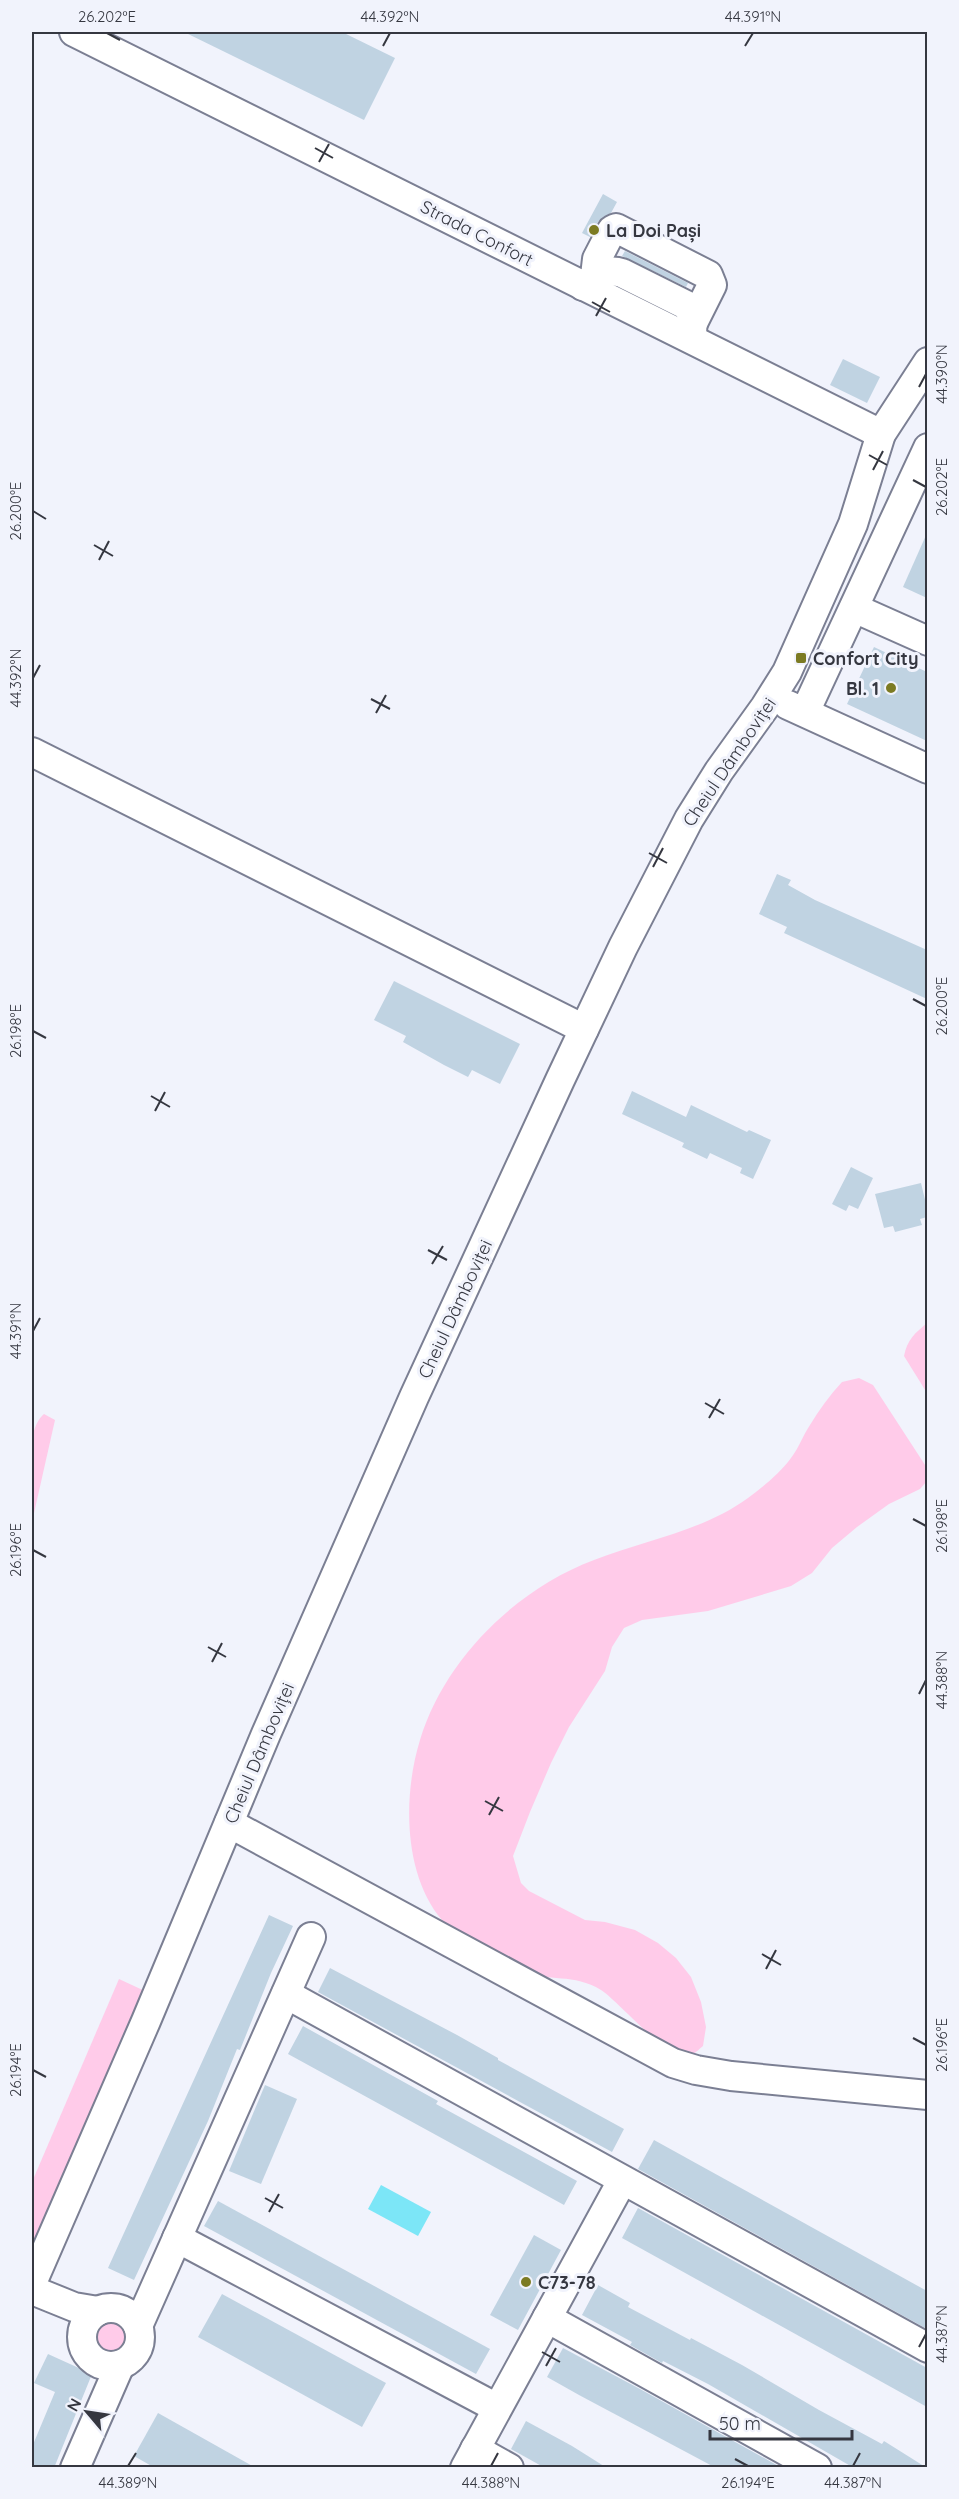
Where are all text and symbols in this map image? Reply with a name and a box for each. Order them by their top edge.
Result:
text: 26.202°E [78,7,136,26]
text: 44.392°N [361,7,419,26]
text: 44.391°N [725,7,781,26]
street label: Strada Confort [417,195,537,271]
place label: La Doi Pași [606,219,701,243]
marker: La Doi Pași [587,223,601,237]
text: 44.390°N [932,344,951,404]
text: 26.202°E [932,458,951,516]
text: 26.200°E [6,482,25,540]
place label: Confort City [813,647,918,670]
text: 44.392°N [6,649,25,707]
marker: Confort City [794,651,808,665]
place label: Bl. 1 [846,677,879,700]
marker: Bl. 1 [884,681,898,695]
street label: Cheiul Dâmboviței [677,693,781,831]
text: 26.200°E [932,977,951,1035]
text: 26.198°E [6,1004,25,1058]
street label: Cheiul Dâmboviței [413,1236,497,1382]
text: 44.391°N [6,1303,25,1359]
text: 26.198°E [932,1499,951,1553]
text: 26.196°E [6,1523,25,1577]
text: 44.388°N [932,1651,951,1709]
street label: Cheiul Dâmboviței [219,1679,299,1827]
text: 26.196°E [932,2018,951,2072]
text: 26.194°E [6,2043,25,2097]
place label: C73-78 [538,2271,596,2294]
marker: C73-78 [519,2275,533,2289]
text: 44.387°N [932,2305,951,2363]
north arrow [57,2382,117,2442]
text: N [62,2395,85,2415]
scale bar [710,2403,852,2441]
text: 50 m [719,2412,761,2435]
text: 44.389°N [99,2473,157,2492]
text: 44.388°N [462,2473,520,2492]
text: 26.194°E [721,2473,775,2492]
text: 44.387°N [824,2473,882,2492]

